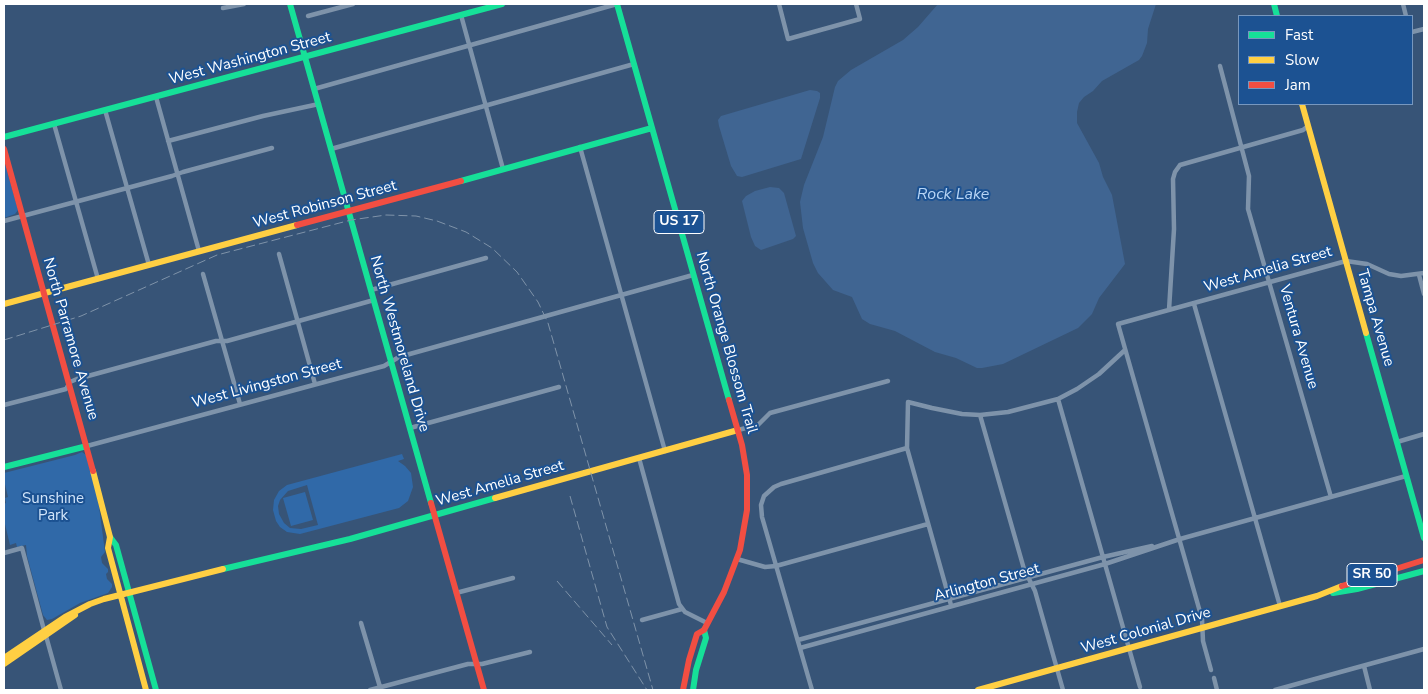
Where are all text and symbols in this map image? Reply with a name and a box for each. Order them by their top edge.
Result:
legend [1238,15,1413,105]
text: Fast [1285,25,1313,45]
street label: West Washington Street [167,29,333,89]
text: Slow [1285,50,1319,70]
text: Jam [1285,75,1311,95]
street label: West Robinson Street [251,177,399,233]
water label: Rock Lake [917,185,989,205]
road number: US 17 [654,210,704,233]
street label: West Amelia Street [1202,243,1334,297]
street label: North Orange Blossom Trail [691,250,761,436]
street label: North Westmoreland Drive [365,254,433,434]
street label: North Parramore Avenue [38,256,102,422]
street label: Tampa Avenue [1353,267,1397,369]
street label: Ventura Avenue [1274,283,1322,391]
street label: West Livingston Street [190,355,344,413]
street label: West Amelia Street [434,457,566,511]
park label: Sunshine Park [22,490,84,525]
street label: Arlington Street [932,560,1042,606]
road number: SR 50 [1347,564,1397,586]
street label: West Colonial Drive [1079,604,1213,658]

